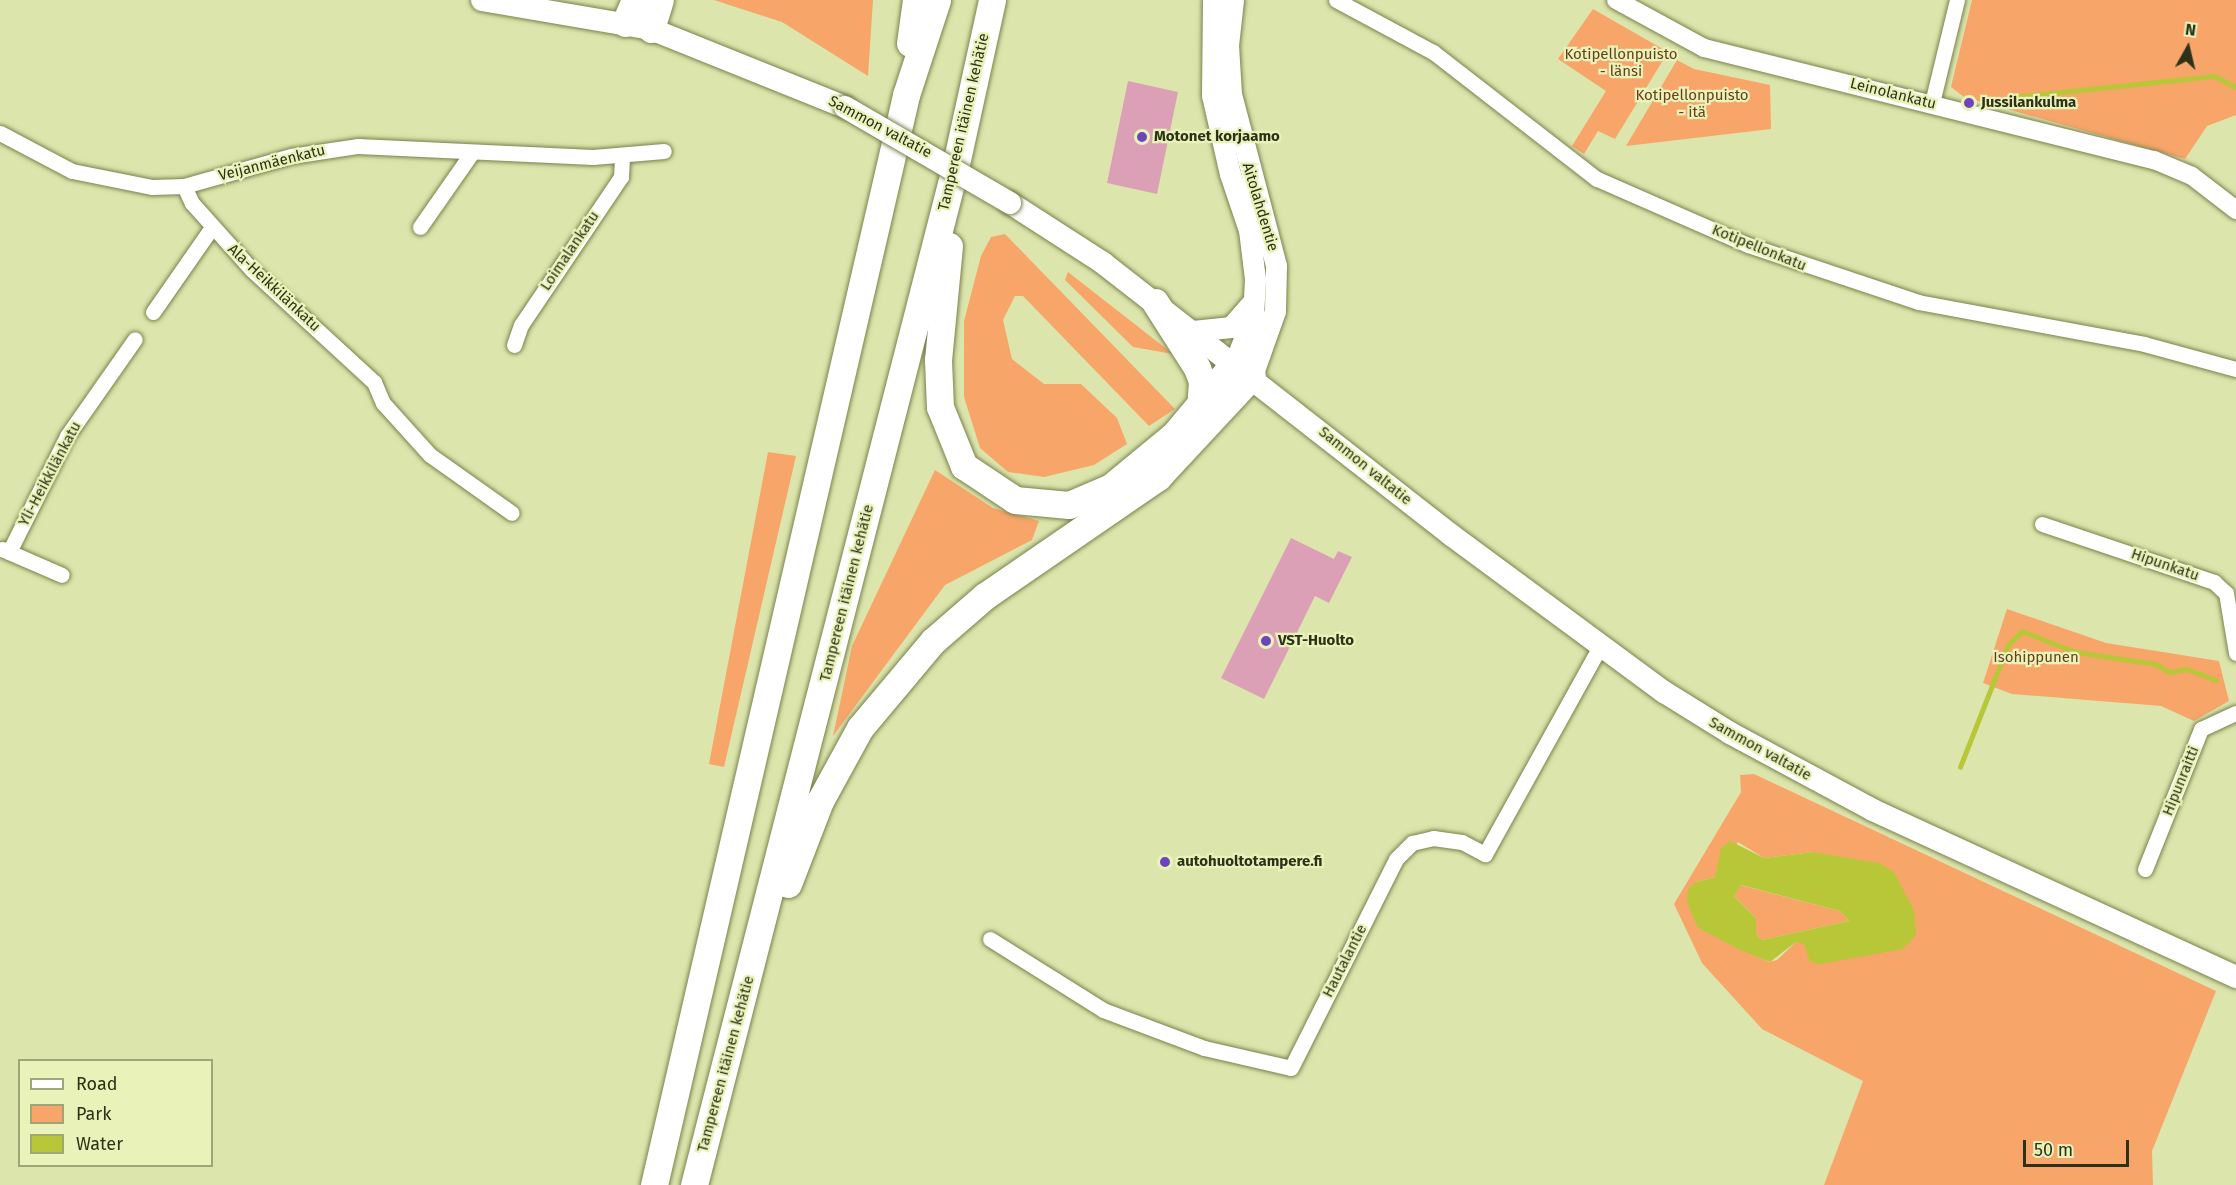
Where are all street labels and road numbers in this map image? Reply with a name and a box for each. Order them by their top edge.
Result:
street label: Tampereen itäinen kehätie [935,31,993,213]
street label: Leinolankatu [1848,75,1938,113]
street label: Sammon valtatie [825,92,935,162]
street label: Veijanmäenkatu [217,141,327,185]
street label: Aitolahdentie [1238,160,1282,254]
street label: Loimalankatu [537,208,603,294]
street label: Kotipellonkatu [1709,221,1809,275]
street label: Ala-Heikkilänkatu [224,240,324,336]
street label: Yli-Heikkilänkatu [15,419,85,529]
street label: Sammon valtatie [1315,423,1415,509]
street label: Tampereen itäinen kehätie [816,503,878,683]
street label: Hipunkatu [2129,545,2201,585]
street label: Sammon valtatie [1706,713,1814,785]
street label: Hipunraitti [2159,744,2203,818]
street label: Hautalantie [1319,921,1371,1001]
street label: Tampereen itäinen kehätie [694,974,758,1154]

